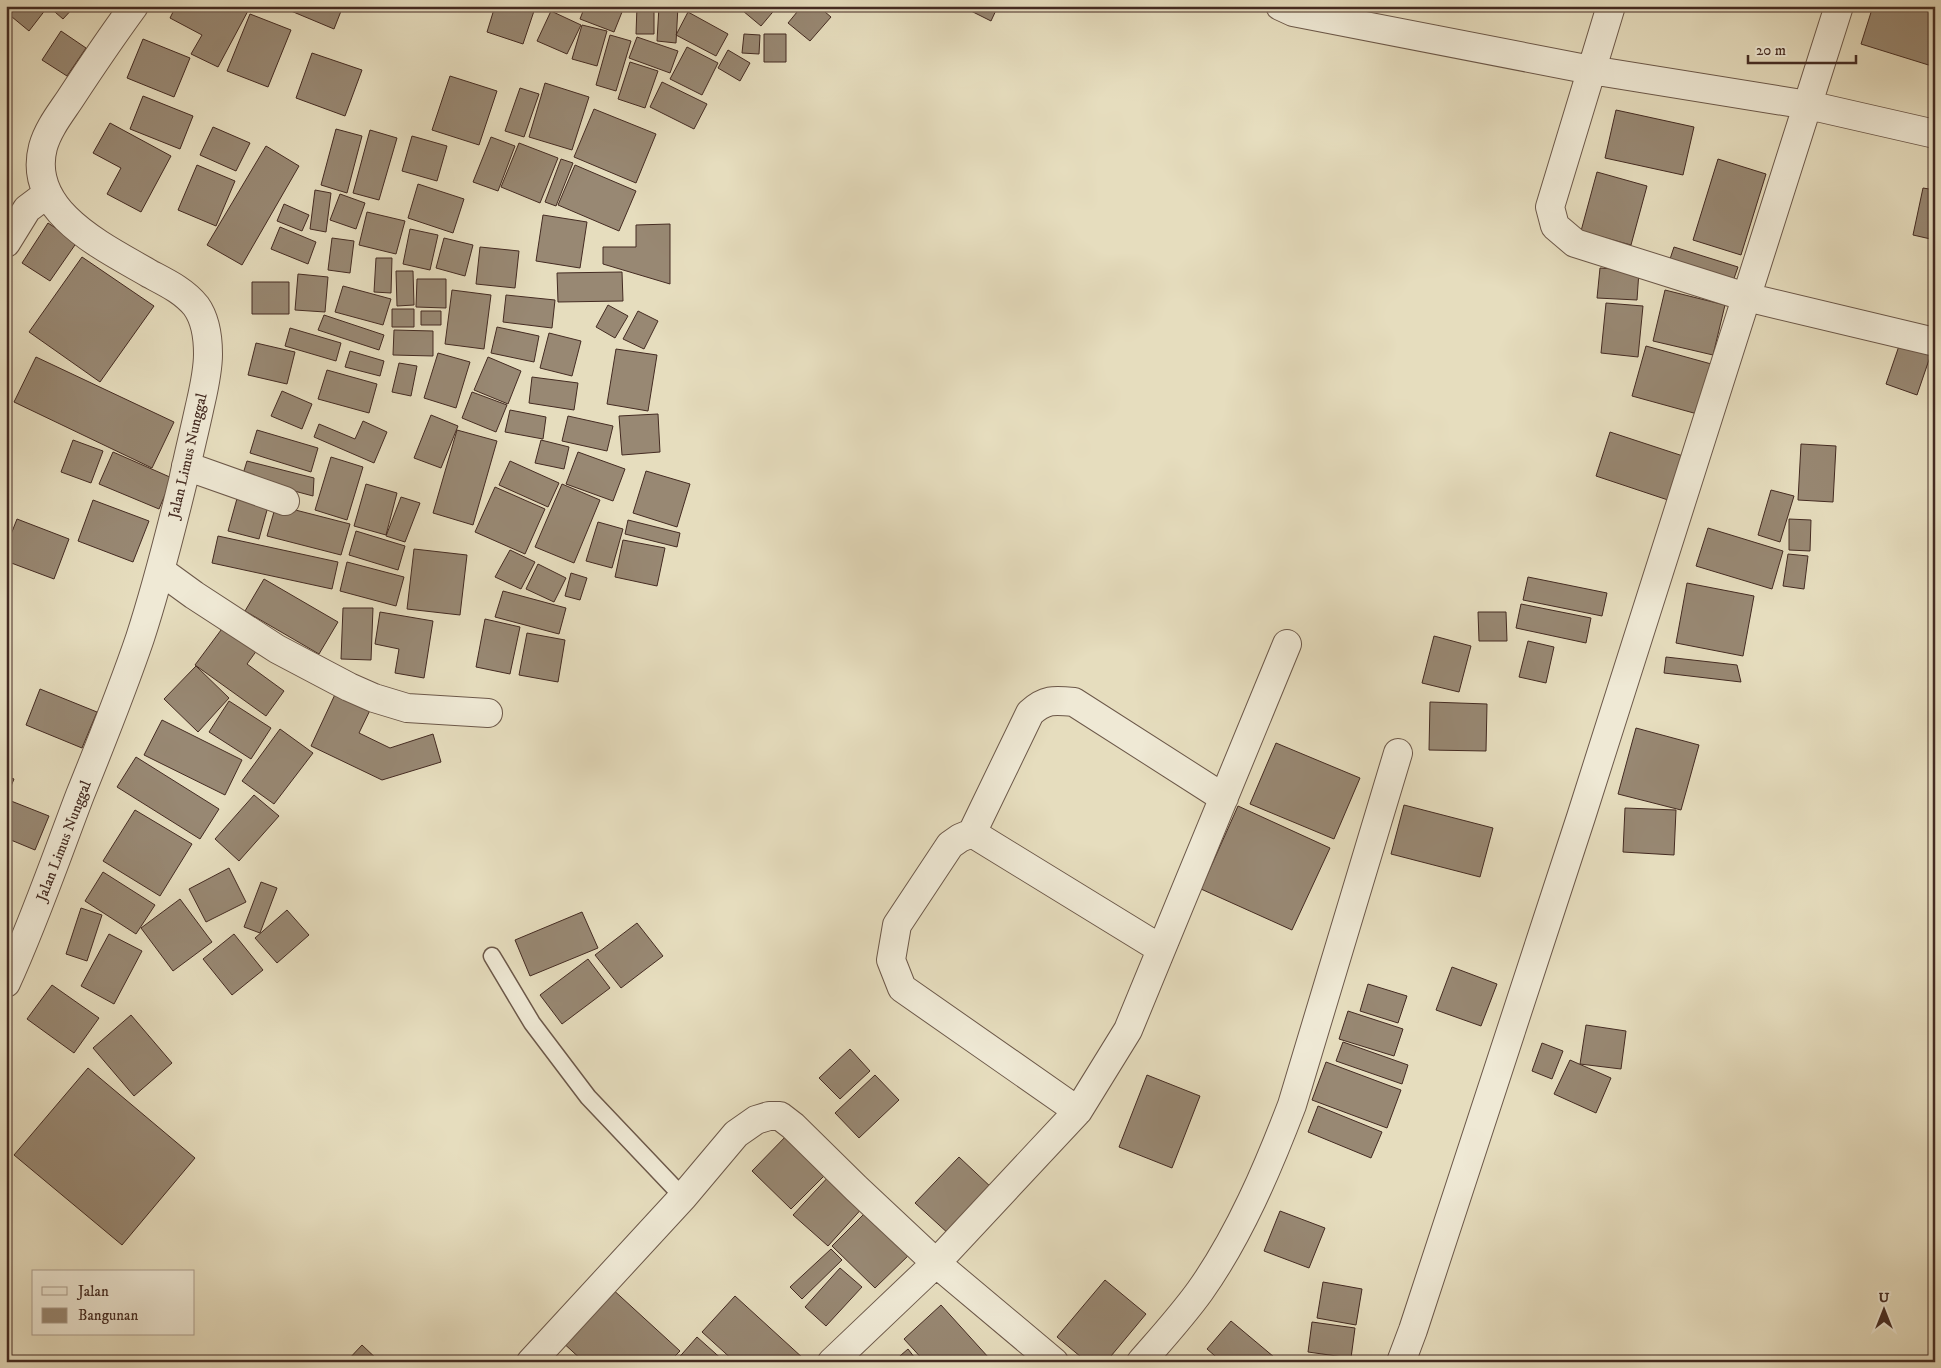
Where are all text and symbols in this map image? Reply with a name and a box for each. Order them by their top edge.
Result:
scale bar [1748,32,1856,64]
text: 20 m [1756,41,1786,60]
street label: Jalan Limus Nunggal [164,391,212,522]
street label: Jalan Limus Nunggal [32,777,96,906]
legend [32,1270,195,1336]
text: Jalan [76,1282,109,1301]
north arrow [1858,1286,1908,1336]
text: U [1879,1289,1890,1307]
text: Bangunan [78,1306,138,1325]

